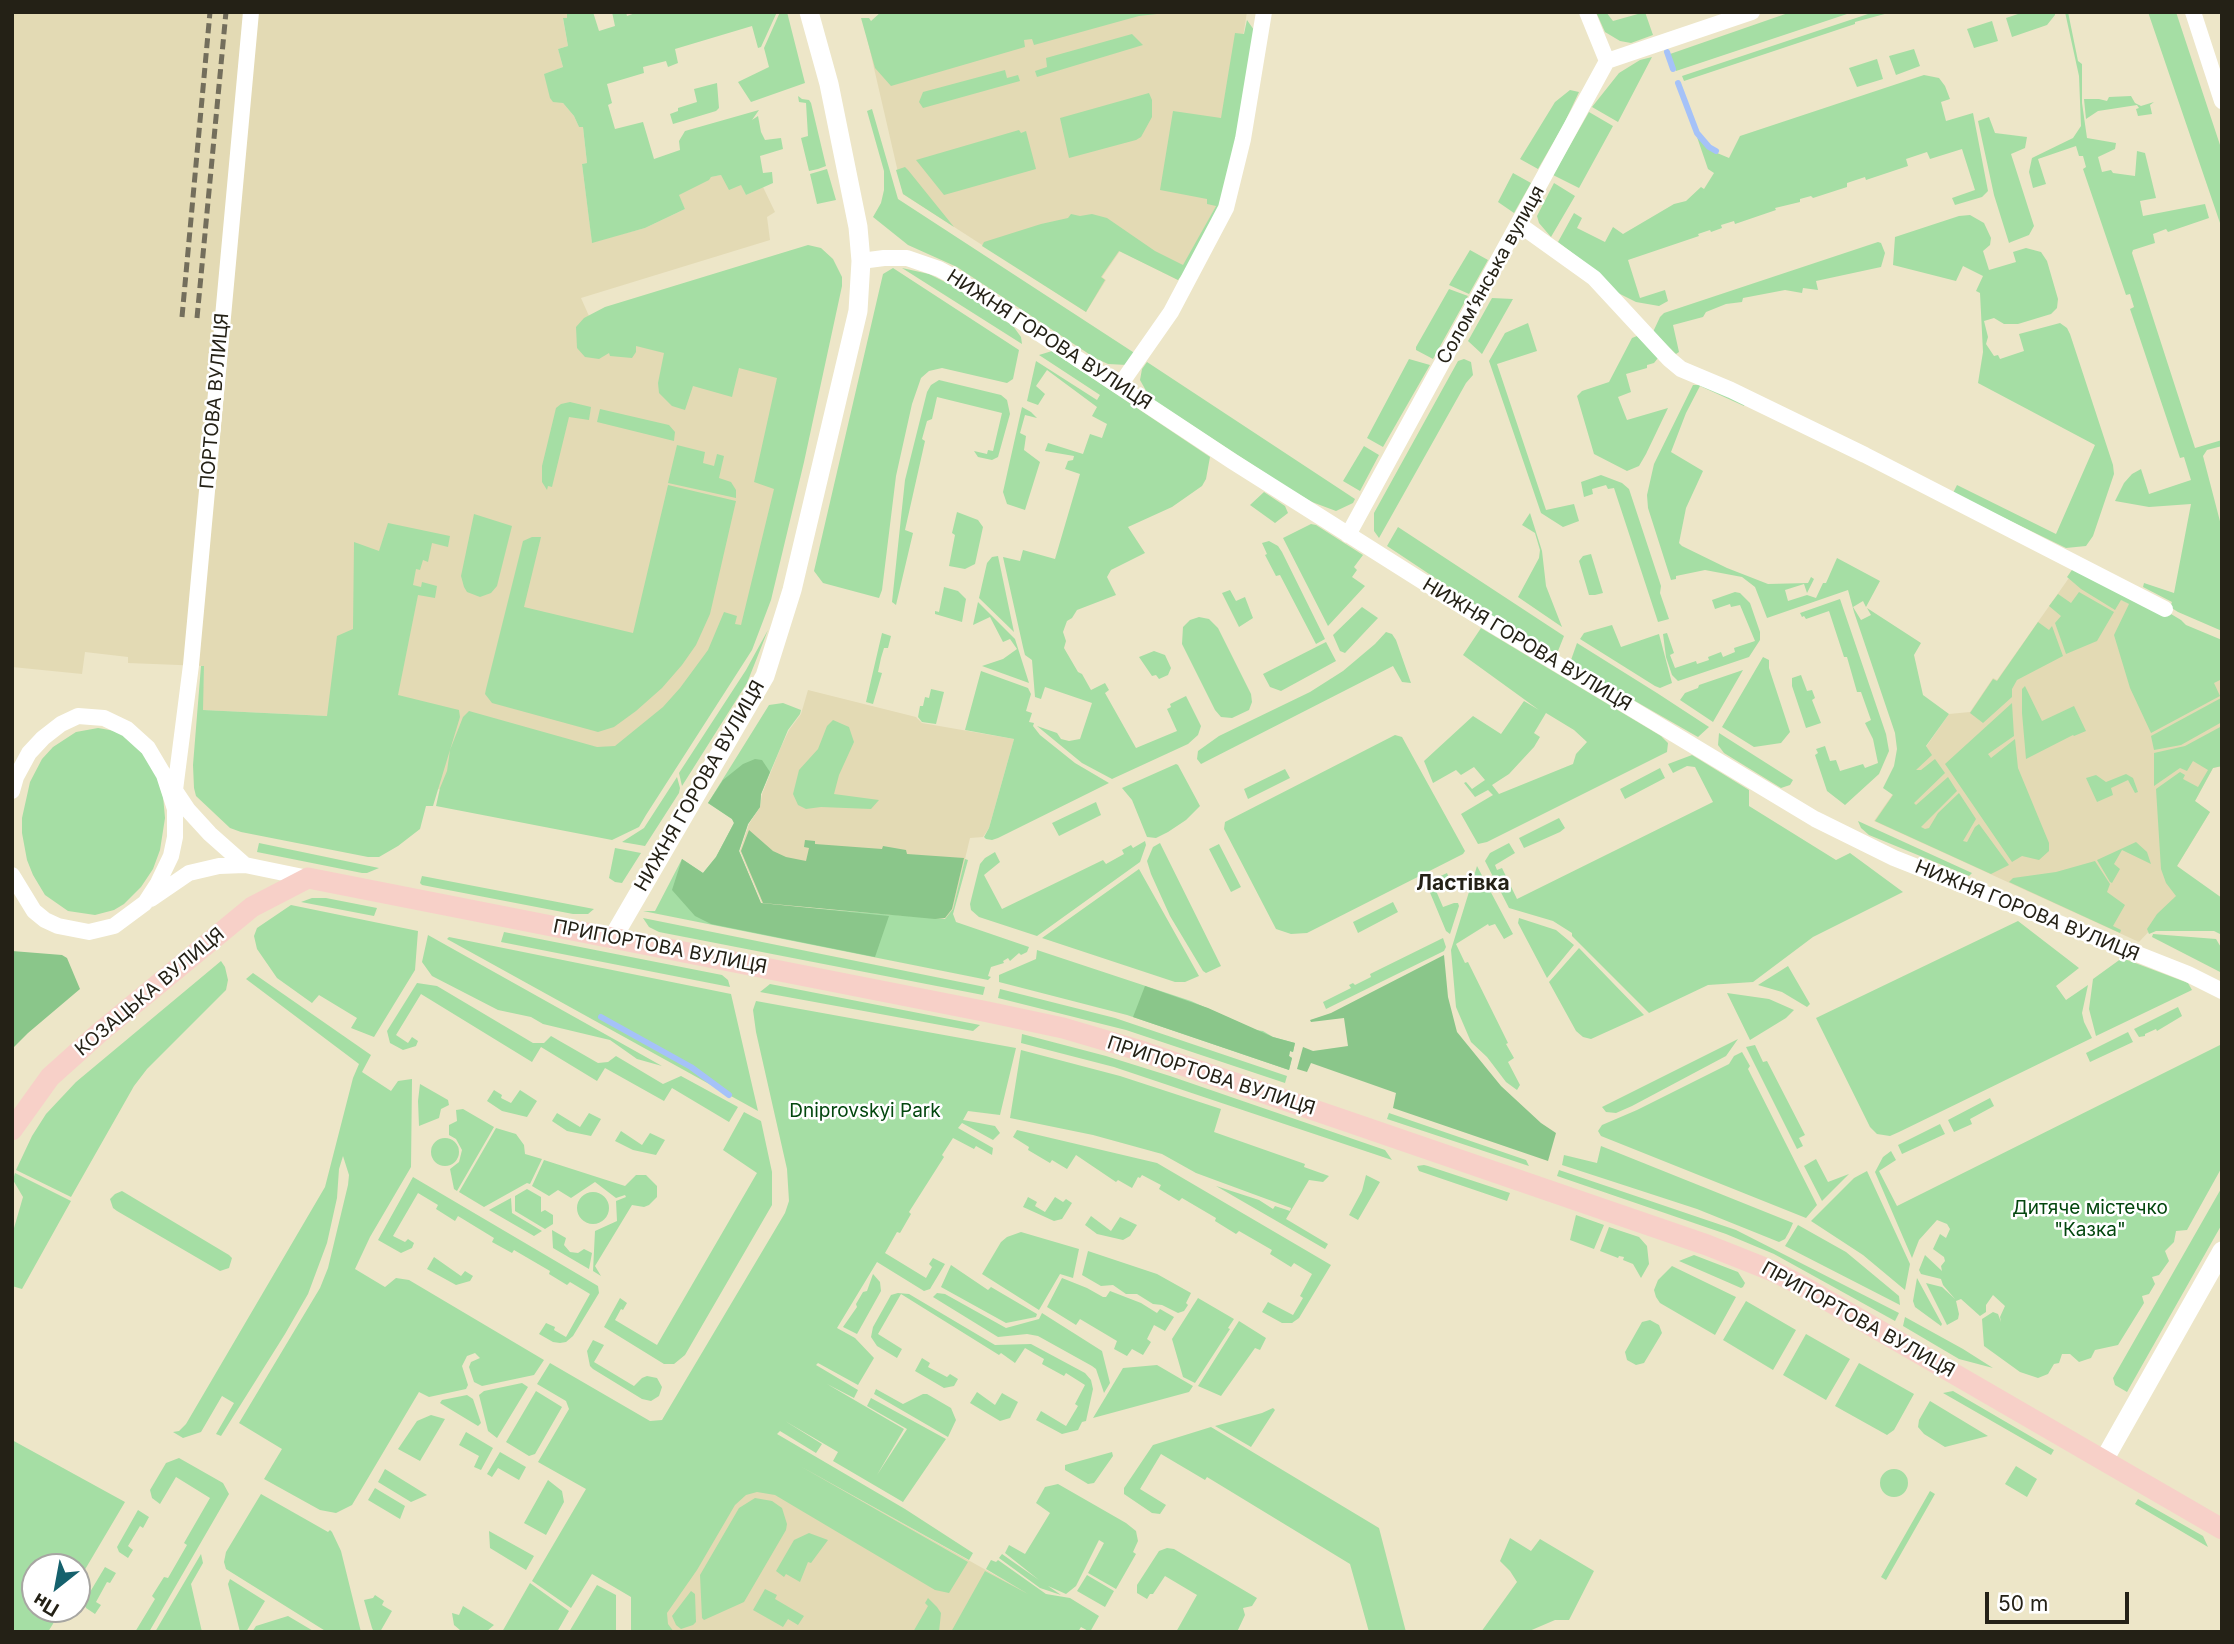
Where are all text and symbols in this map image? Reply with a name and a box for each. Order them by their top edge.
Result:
street label: Соломʼянська вулиця [1432,182,1550,368]
street label: НИЖНЯ ГОРОВА ВУЛИЦЯ [942,265,1156,415]
street label: ПОРТОВА ВУЛИЦЯ [196,312,234,490]
street label: НИЖНЯ ГОРОВА ВУЛИЦЯ [1418,574,1636,716]
street label: НИЖНЯ ГОРОВА ВУЛИЦЯ [630,677,770,895]
street label: НИЖНЯ ГОРОВА ВУЛИЦЯ [1912,856,2142,966]
district label: Ластівка [1416,871,1510,897]
street label: ПРИПОРТОВА ВУЛИЦЯ [551,915,769,979]
street label: КОЗАЦЬКА ВУЛИЦЯ [71,923,229,1061]
street label: ПРИПОРТОВА ВУЛИЦЯ [1104,1032,1318,1120]
park label: Dniprovskyi Park [789,1100,941,1122]
park label: Дитяче містечко "Казка" [2012,1197,2168,1241]
street label: ПРИПОРТОВА ВУЛИЦЯ [1757,1257,1959,1383]
north arrow [21,1553,91,1623]
scale bar [1989,1578,2132,1622]
text: Пн [29,1588,63,1621]
text: 50 m [1998,1591,2048,1616]

